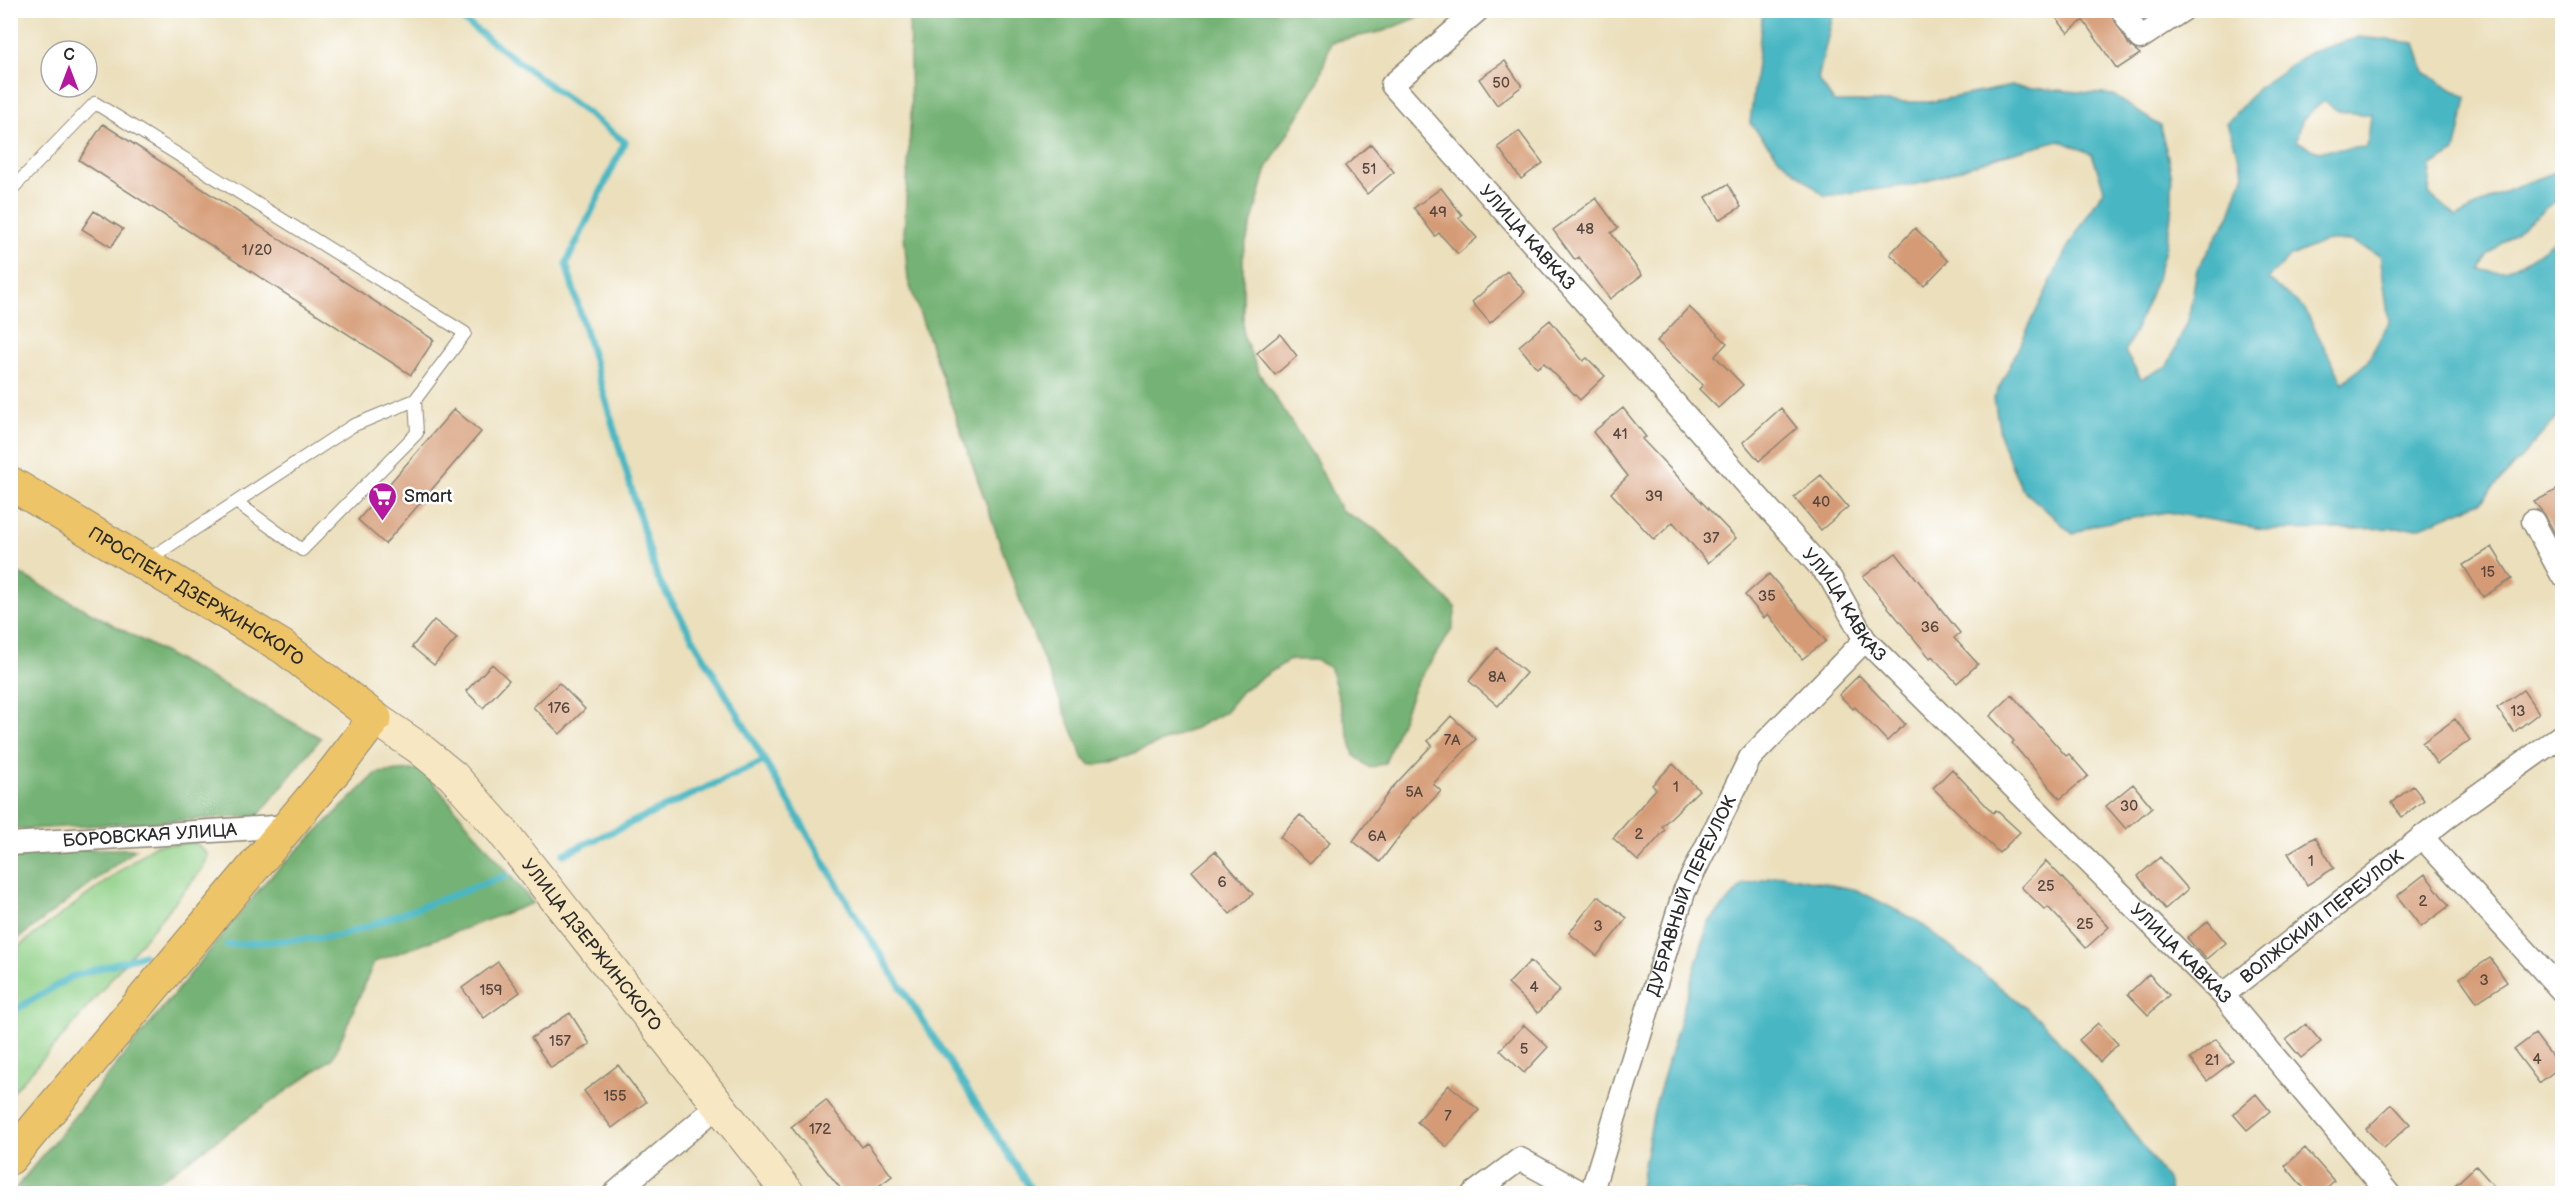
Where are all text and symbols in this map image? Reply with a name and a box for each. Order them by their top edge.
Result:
north arrow [39,39,99,99]
text: С [63,46,75,65]
house number: 50 [1492,74,1510,93]
house number: 51 [1362,160,1376,179]
street label: УЛИЦА КАВКАЗ [1475,181,1579,295]
house number: 49 [1429,203,1447,222]
house number: 48 [1576,220,1594,239]
house number: 1/20 [242,241,272,260]
house number: 41 [1613,425,1627,444]
supermarket icon: Smart [367,480,399,522]
place label: Smart [404,486,453,507]
house number: 39 [1645,487,1663,506]
house number: 40 [1812,493,1830,512]
street label: ПРОСПЕКТ ДЗЕРЖИНСКОГО [84,522,308,671]
house number: 37 [1703,529,1720,548]
street label: УЛИЦА КАВКАЗ [1798,544,1891,666]
house number: 15 [2481,563,2495,582]
house number: 35 [1758,587,1776,606]
house number: 36 [1921,618,1939,637]
house number: 8А [1488,668,1507,687]
house number: 176 [548,699,570,718]
house number: 13 [2510,702,2526,721]
house number: 7А [1444,731,1461,750]
house number: 1 [1673,778,1679,797]
house number: 5А [1405,783,1424,802]
street label: ДУБРАВНЫЙ ПЕРЕУЛОК [1643,792,1741,999]
house number: 30 [2120,797,2138,816]
street label: БОРОВСКАЯ УЛИЦА [62,819,238,852]
house number: 2 [1635,825,1644,844]
house number: 6А [1368,827,1387,846]
street label: ВОЛЖСКИЙ ПЕРЕУЛОК [2236,846,2408,988]
house number: 1 [2308,852,2314,871]
street label: УЛИЦА ДЗЕРЖИНСКОГО [517,855,666,1035]
house number: 6 [1217,873,1227,892]
house number: 25 [2037,877,2055,896]
house number: 2 [2419,892,2428,911]
street label: УЛИЦА КАВКАЗ [2126,899,2236,1008]
house number: 25 [2076,915,2094,934]
house number: 3 [1593,917,1603,936]
house number: 3 [2479,971,2489,990]
house number: 4 [1529,978,1539,997]
house number: 159 [479,981,503,1000]
house number: 157 [549,1032,572,1051]
house number: 5 [1520,1040,1528,1059]
house number: 4 [2532,1050,2542,1069]
house number: 21 [2205,1051,2219,1070]
house number: 155 [604,1087,627,1106]
house number: 7 [1444,1107,1452,1126]
house number: 172 [809,1120,831,1139]

